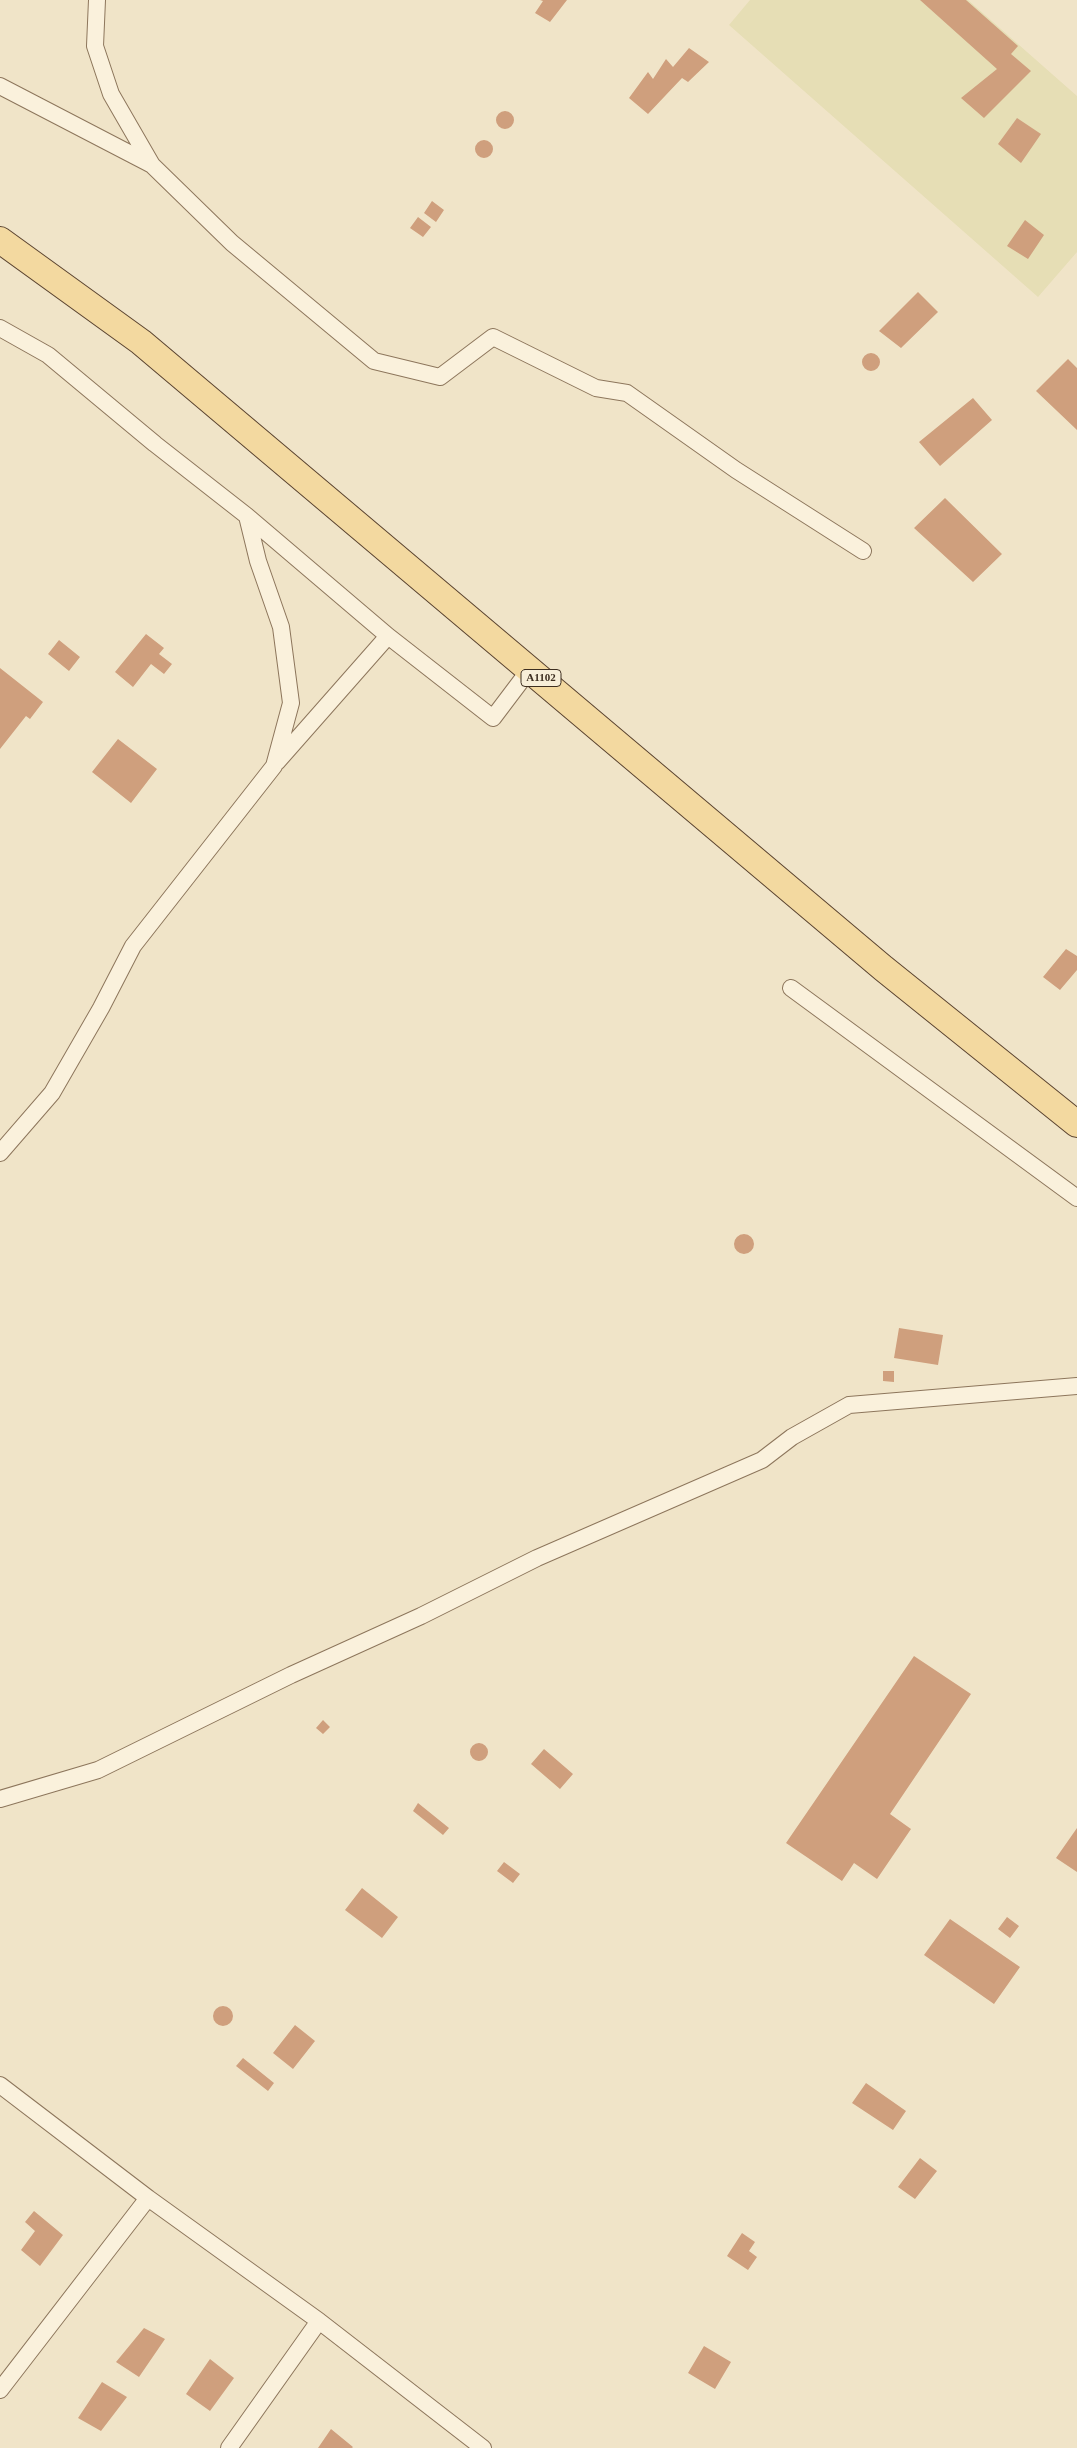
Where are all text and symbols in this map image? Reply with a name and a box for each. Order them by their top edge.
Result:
road number: A1102 [521,670,561,686]

